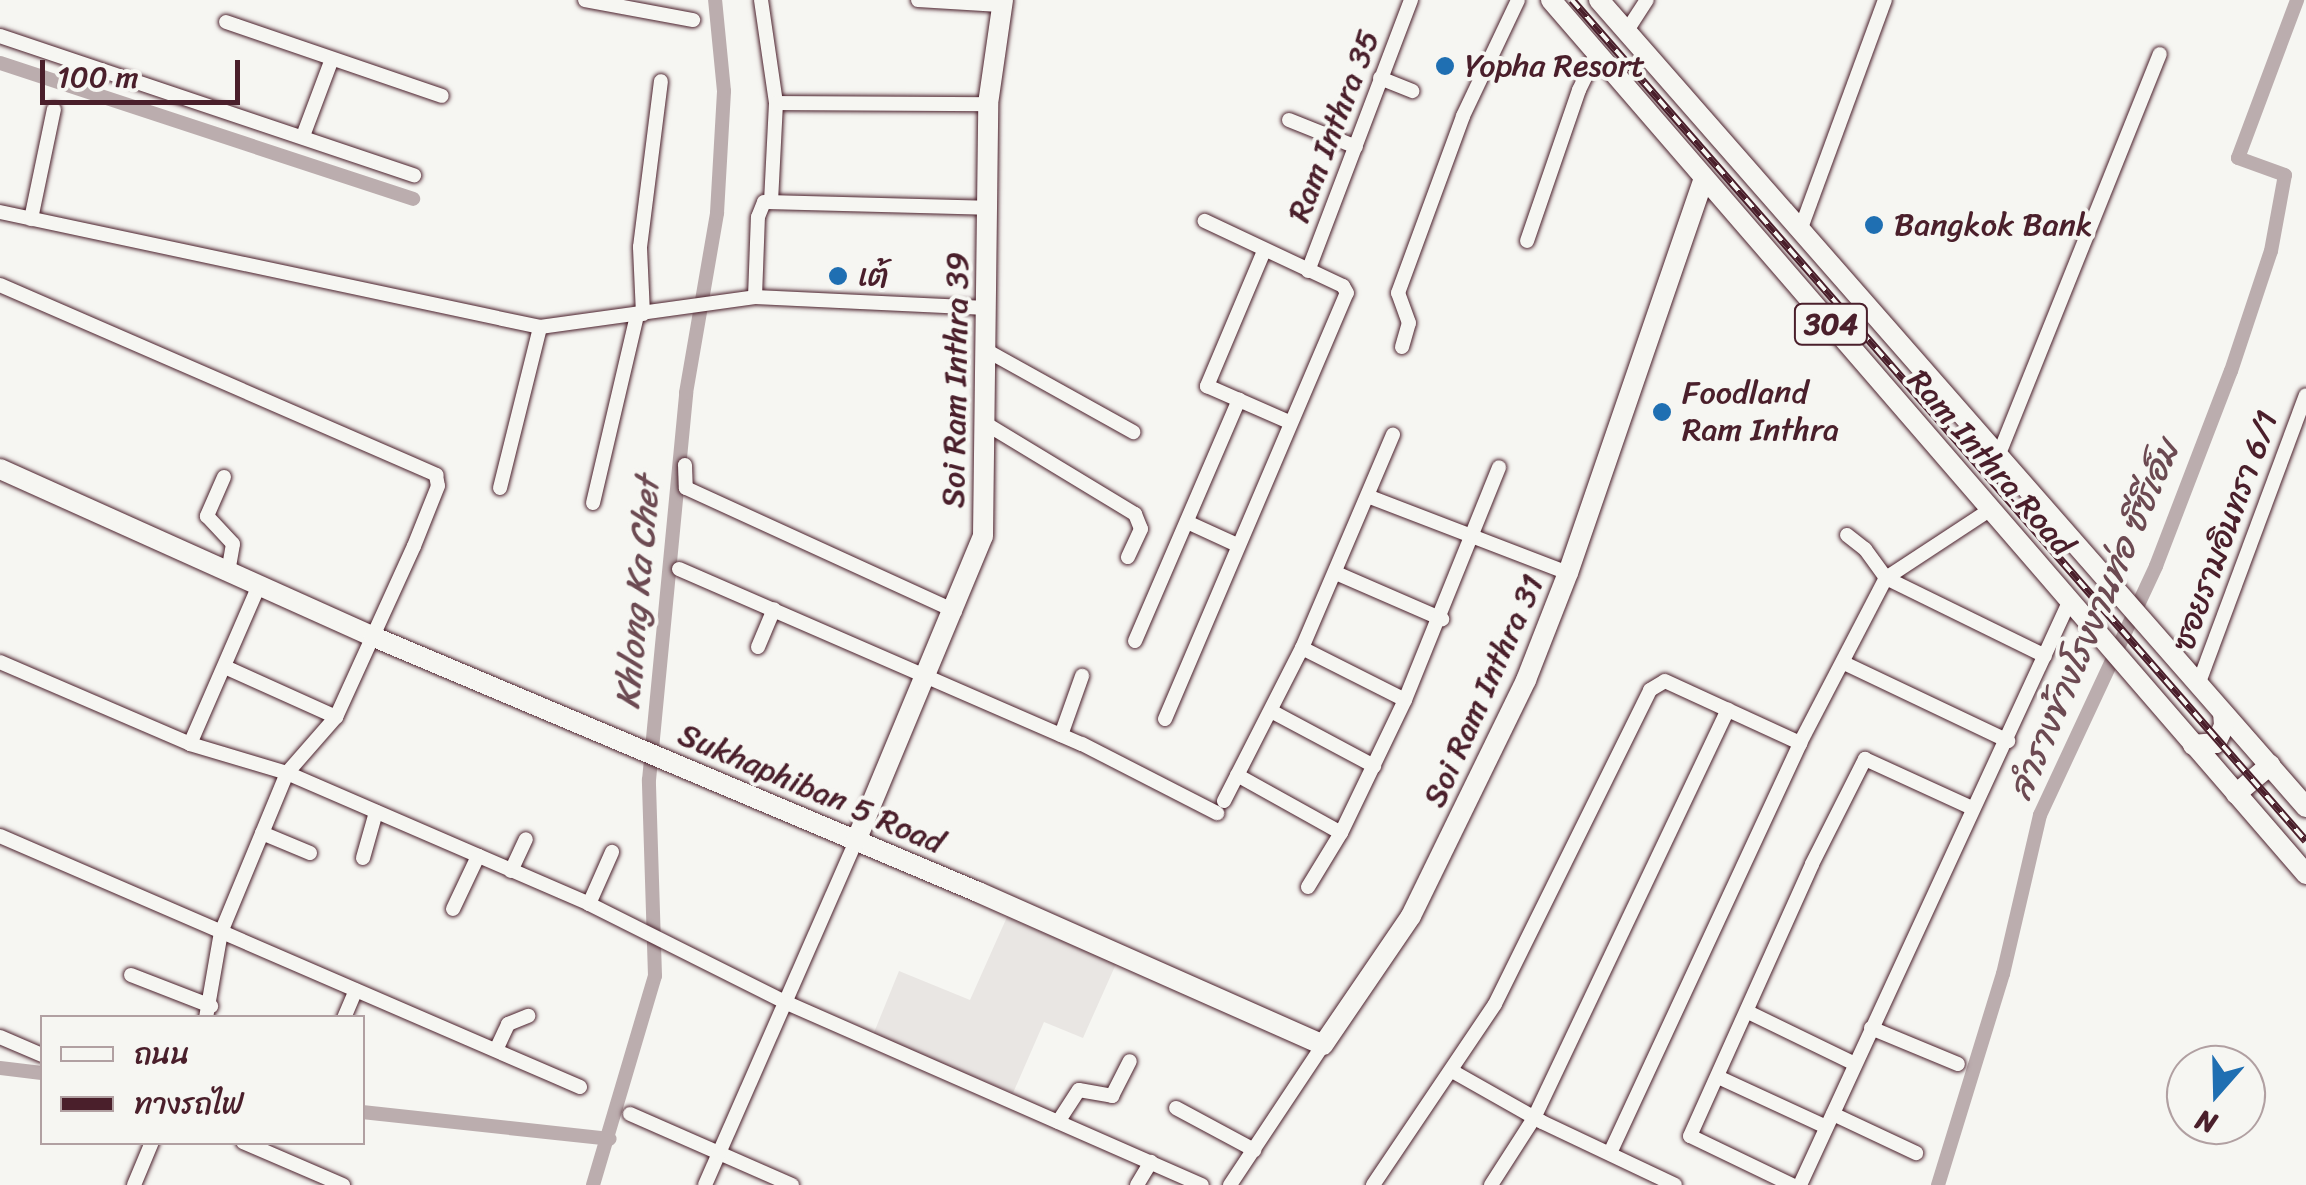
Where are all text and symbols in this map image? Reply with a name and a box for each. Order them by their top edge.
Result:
street label: Ram Inthra 35 [1280,24,1388,228]
scale bar [45,40,245,102]
place label: Yopha Resort [1465,47,1646,85]
text: 100 m [57,50,139,104]
marker: Yopha Resort [1434,55,1456,77]
place label: Bangkok Bank [1894,206,2093,244]
marker: Bangkok Bank [1863,214,1885,236]
street label: Soi Ram Inthra 39 [935,251,977,509]
place label: เต้ [858,257,888,295]
marker: เต้ [827,265,849,287]
road number: 304 [1794,299,1868,349]
street label: Ram Inthra Road [1898,362,2082,564]
place label: Foodland Ram Inthra [1682,375,1840,450]
marker: Foodland Ram Inthra [1651,401,1673,423]
street label: ซอยรามอินทรา 6/1 [2165,406,2287,656]
water label: ลำรางข้างโรงงานท่อ ซีซีเอ็ม [1998,434,2188,806]
water label: Khlong Ka Chet [606,474,668,712]
street label: Soi Ram Inthra 31 [1415,568,1553,814]
street label: Sukhaphiban 5 Road [672,716,950,862]
legend [40,1015,365,1145]
text: ถนน [134,1027,190,1081]
north arrow [2166,1045,2266,1145]
text: ทางรถไฟ [134,1077,244,1131]
text: N [2189,1095,2224,1148]

